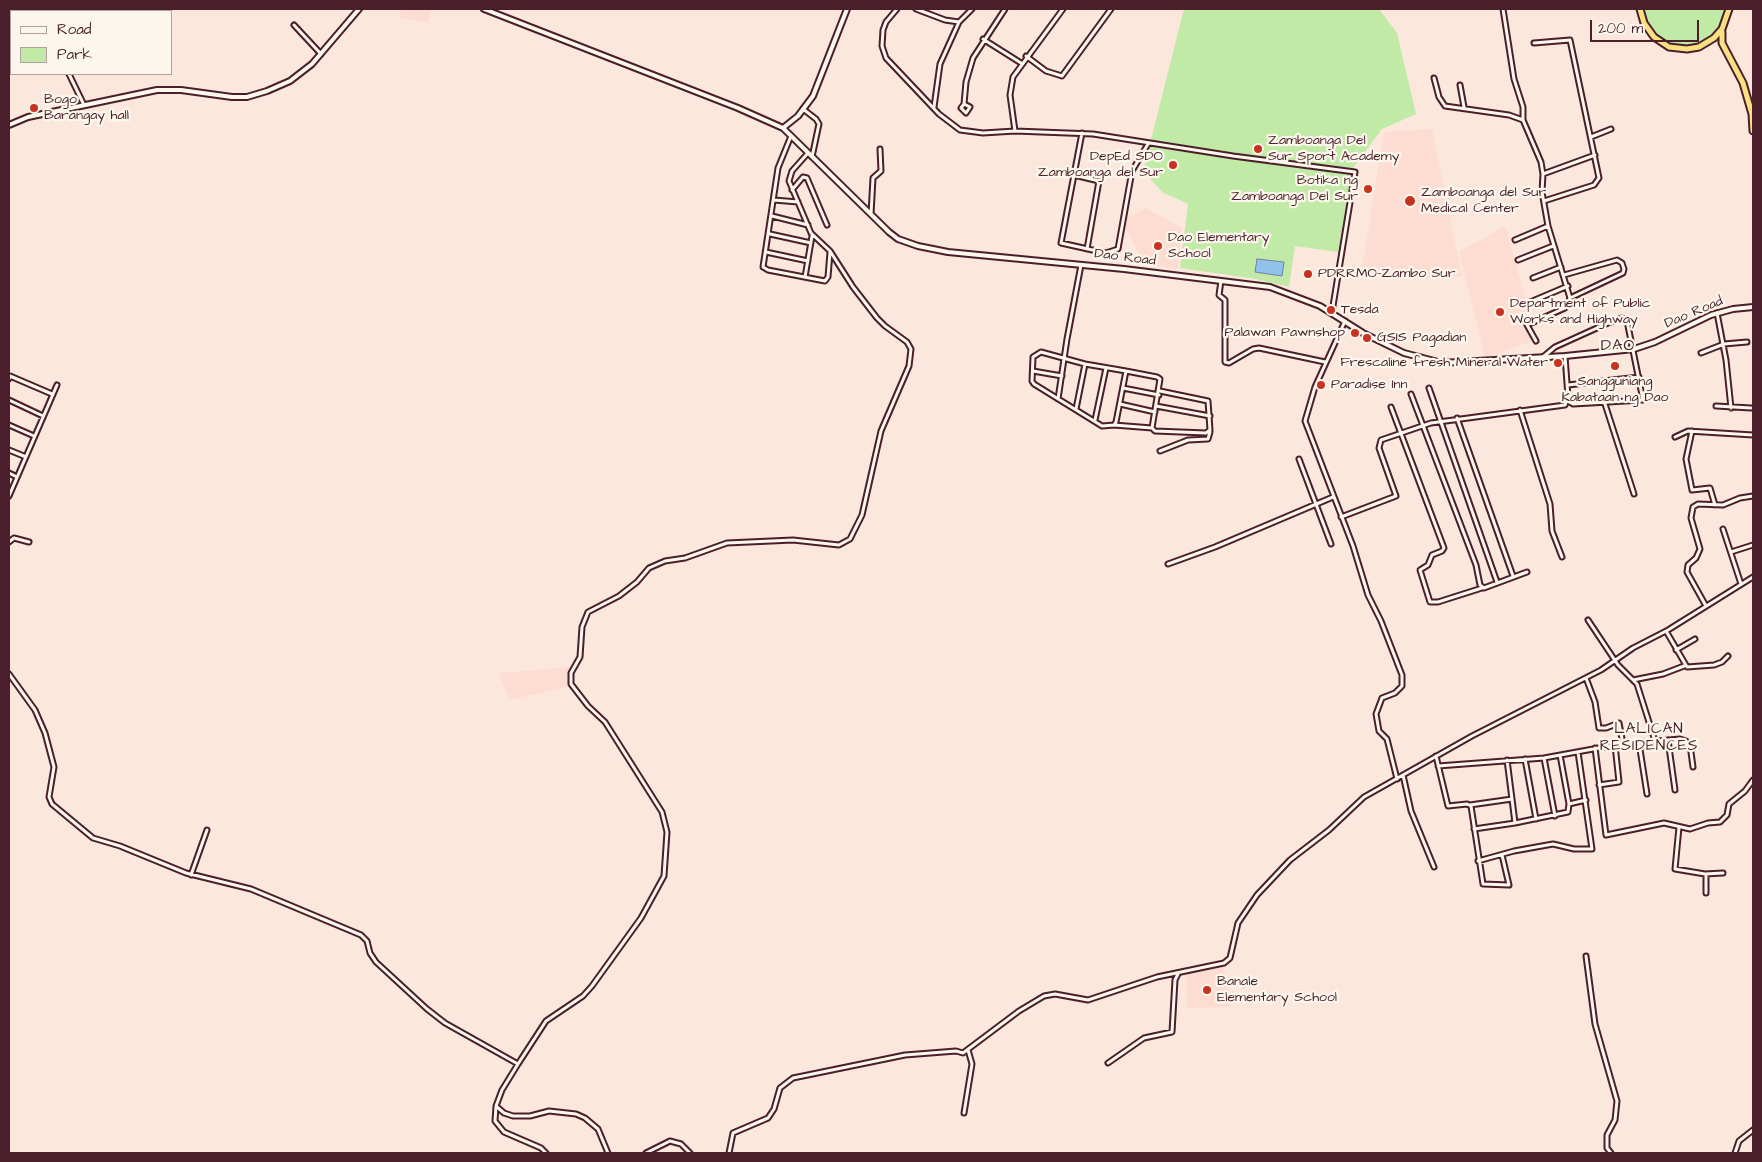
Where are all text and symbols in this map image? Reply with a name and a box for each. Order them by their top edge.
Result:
legend [10,10,172,75]
scale bar [1592,10,1701,42]
text: 200 m [1598,18,1643,39]
text: Road [57,19,91,40]
text: Park [57,44,92,65]
place label: Bogo Barangay hall [44,92,129,124]
marker: Bogo Barangay hall [28,102,40,114]
place label: Zamboanga Del Sur Sport Academy [1268,133,1399,166]
marker: Zamboanga Del Sur Sport Academy [1252,143,1264,155]
place label: DepEd SDO Zamboanga del Sur [1038,149,1163,182]
marker: DepEd SDO Zamboanga del Sur [1167,159,1179,171]
place label: Botika ng Zamboanga Del Sur [1231,173,1358,206]
marker: Botika ng Zamboanga Del Sur [1362,183,1374,195]
place label: Zamboanga del Sur Medical Center [1421,185,1546,218]
marker: Zamboanga del Sur Medical Center [1403,194,1417,208]
place label: Dao Elementary School [1168,230,1269,262]
marker: Dao Elementary School [1152,240,1164,252]
street label: Dao Road [1093,246,1157,270]
place label: PDRRMO-Zambo Sur [1318,266,1455,282]
marker: PDRRMO-Zambo Sur [1302,268,1314,280]
street label: Dao Road [1662,293,1726,333]
place label: Department of Public Works and Highway [1510,296,1651,328]
place label: Tesda [1341,302,1379,318]
marker: Tesda [1325,304,1337,316]
marker: Department of Public Works and Highway [1494,306,1506,318]
place label: Palawan Pawnshop [1225,325,1345,341]
marker: Palawan Pawnshop [1349,327,1361,339]
place label: GSIS Pagadian [1377,330,1466,346]
marker: GSIS Pagadian [1361,332,1373,344]
district label: DAO [1600,337,1636,357]
place label: Frescaline fresh Mineral Water [1340,355,1548,371]
marker: Frescaline fresh Mineral Water [1552,357,1564,369]
marker: Sangguniang Kabataan ng Dao [1609,360,1621,372]
place label: Sangguniang Kabataan ng Dao [1562,374,1668,407]
place label: Paradise Inn [1331,377,1408,393]
marker: Paradise Inn [1315,379,1327,391]
district label: LALICAN RESIDENCES [1598,721,1700,756]
place label: Banale Elementary School [1217,974,1337,1006]
marker: Banale Elementary School [1201,984,1213,996]

